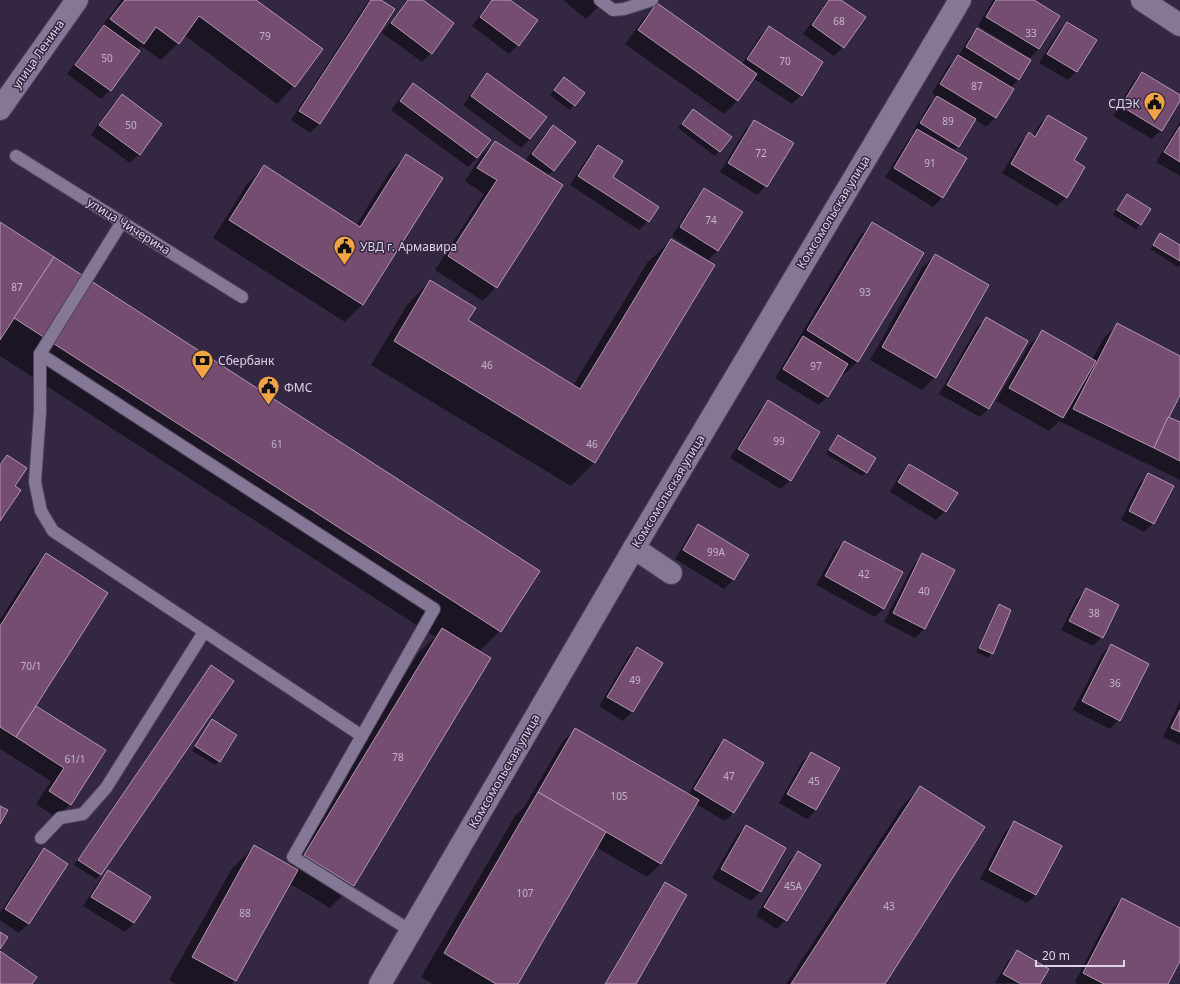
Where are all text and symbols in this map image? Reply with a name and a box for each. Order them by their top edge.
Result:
house number: 68 [833,14,845,28]
street label: улица Ленина [8,16,68,92]
house number: 33 [1025,26,1037,40]
house number: 79 [259,29,271,43]
house number: 50 [101,51,113,65]
house number: 70 [779,54,791,68]
house number: 87 [971,79,983,93]
public building icon: СДЭК [1142,90,1168,123]
place label: СДЭК [1108,95,1140,112]
house number: 89 [942,114,954,128]
house number: 50 [125,118,137,132]
house number: 72 [755,146,767,160]
street label: Комсомольская улица [792,152,874,272]
house number: 91 [924,156,936,170]
street label: улица Чичерина [84,194,174,258]
house number: 74 [705,213,717,227]
public building icon: УВД г. Армавира [331,233,357,266]
place label: УВД г. Армавира [360,238,457,255]
house number: 87 [11,280,23,294]
house number: 93 [859,285,871,299]
bank icon: Сбербанк [189,347,215,380]
place label: Сбербанк [218,352,275,369]
house number: 46 [481,358,493,372]
house number: 97 [810,359,822,373]
public building icon: ФМС [256,374,282,407]
place label: ФМС [284,379,313,396]
street label: Комсомольская улица [627,431,709,551]
house number: 99 [773,434,785,448]
house number: 61 [271,437,283,451]
house number: 46 [586,437,598,451]
house number: 99А [707,545,726,559]
house number: 42 [858,567,870,581]
house number: 40 [918,584,930,598]
house number: 38 [1088,606,1100,620]
house number: 70/1 [21,659,41,673]
house number: 49 [629,673,641,687]
house number: 36 [1109,676,1121,690]
street label: Комсомольская улица [464,711,544,831]
house number: 78 [392,750,404,764]
house number: 61/1 [65,752,85,766]
house number: 47 [723,769,735,783]
house number: 45 [808,774,820,788]
house number: 105 [610,789,628,803]
house number: 45А [784,879,803,893]
house number: 107 [516,886,534,900]
house number: 43 [883,899,895,913]
house number: 88 [239,906,251,920]
scale bar [1036,942,1124,968]
text: 20 m [1042,947,1070,964]

